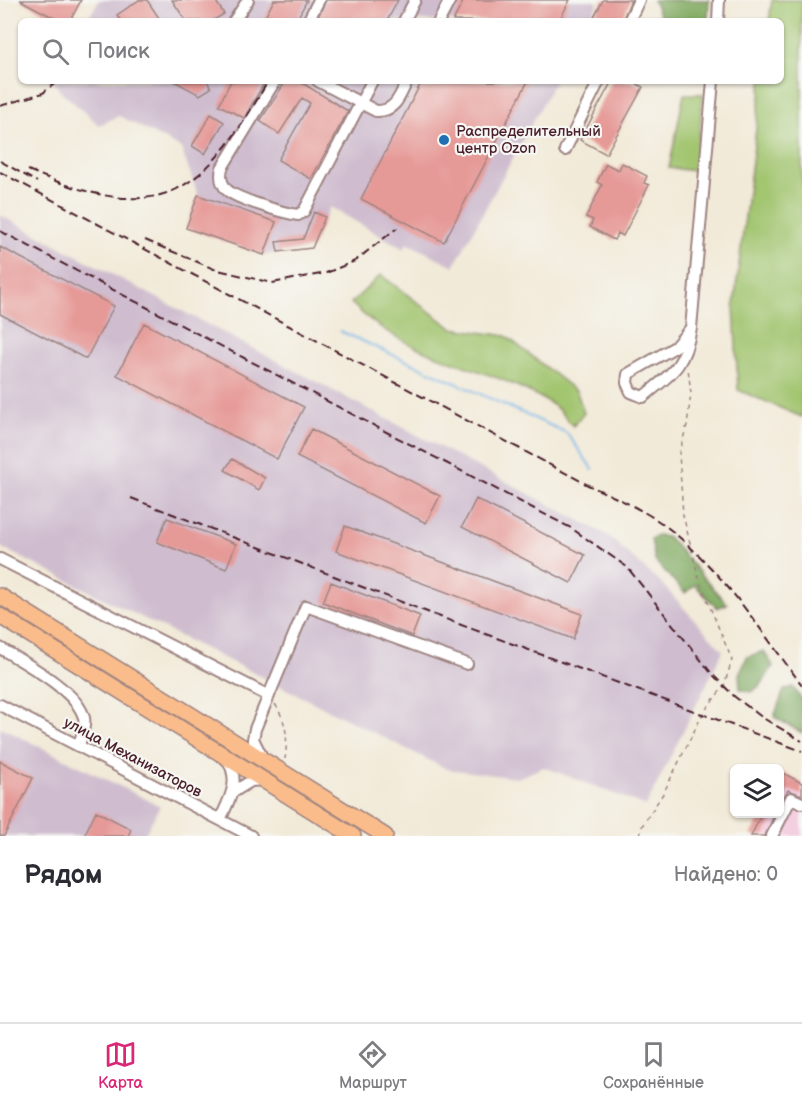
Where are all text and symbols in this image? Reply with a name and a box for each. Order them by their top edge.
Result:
search box [18,18,784,84]
icon: search [39,35,72,68]
text: Поиск [87,38,150,65]
place label: Распределительный центр Ozon [456,122,601,158]
marker: Распределительный центр Ozon [437,133,451,147]
street label: улица Механизаторов [61,713,205,802]
map controls [730,764,784,818]
button: layers [730,764,784,818]
text: Рядом [24,860,102,891]
text: Найдено: 0 [674,863,778,887]
tab: Карта [98,1038,143,1093]
tab: Маршрут [339,1038,407,1093]
tab: Сохранённые [603,1038,704,1093]

